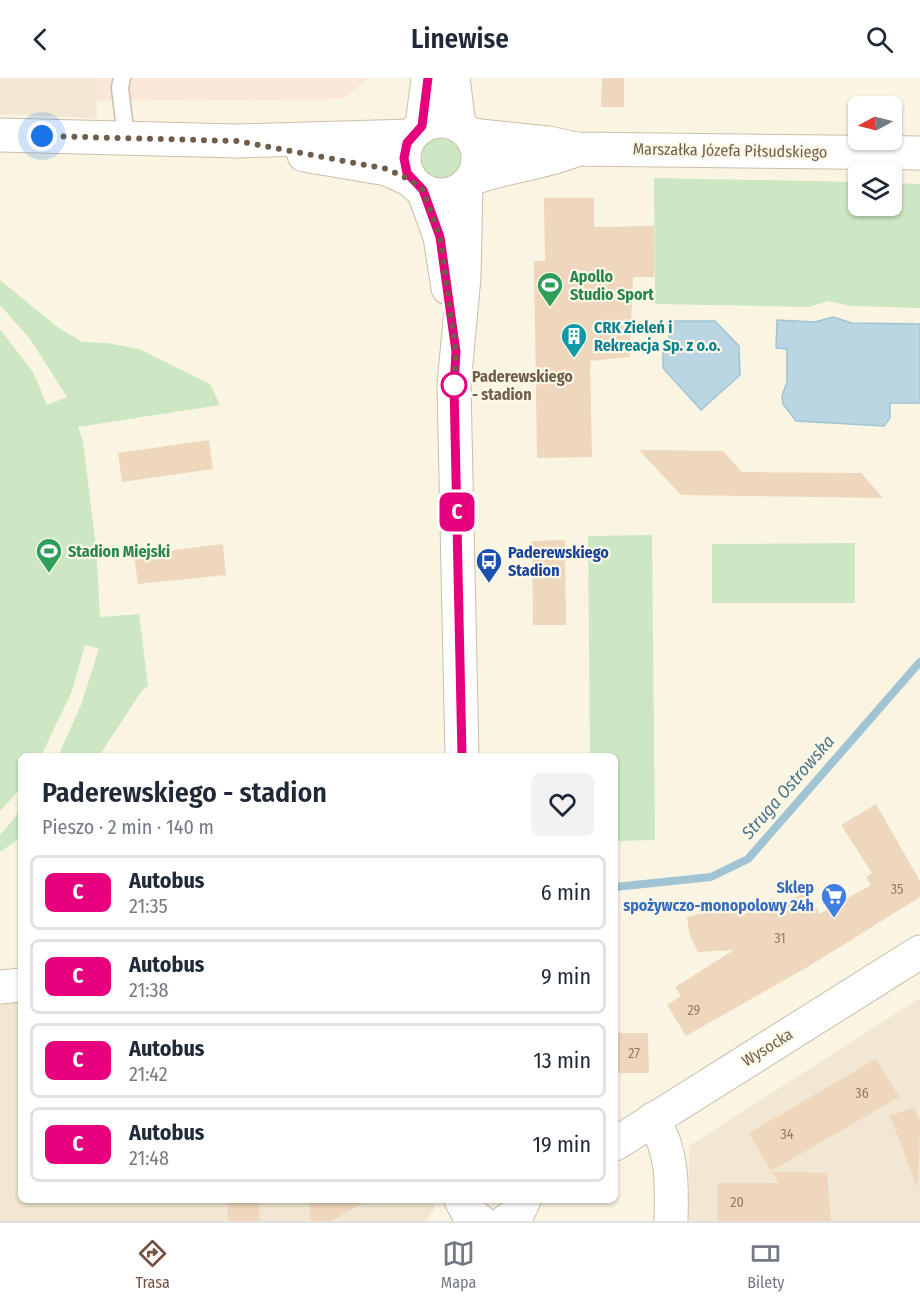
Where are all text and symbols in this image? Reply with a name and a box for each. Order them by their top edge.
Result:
icon: back [24,23,57,56]
text: Linewise [411,23,509,55]
icon: search [863,23,896,56]
north arrow [848,96,902,150]
map controls [848,96,902,216]
your location [27,121,57,151]
street label: Marszałka Józefa Piłsudskiego [633,139,827,162]
button: layers [848,162,902,216]
place label: Apollo Studio Sport [569,267,654,304]
sports icon: Apollo Studio Sport [535,270,565,308]
place label: CRK Zieleń i Rekreacja Sp. z o.o. [594,318,721,355]
building icon: CRK Zieleń i Rekreacja Sp. z o.o. [559,321,589,359]
place label: Paderewskiego - stadion [472,367,573,404]
marker: Paderewskiego - stadion [441,372,467,398]
line badge: C [438,492,476,532]
text: C [451,499,463,525]
sports icon: Stadion Miejski [34,536,64,574]
place label: Stadion Miejski [68,542,170,561]
place label: Paderewskiego Stadion [508,543,609,580]
bus stop icon: Paderewskiego Stadion [474,546,504,584]
water label: Struga Ostrowska [736,731,839,844]
button: heart [531,773,594,836]
text: Paderewskiego - stadion [42,776,327,809]
text: Pieszo · 2 min · 140 m [42,815,214,839]
text: Autobus [129,867,204,894]
place label: Sklep spożywczo-monopolowy 24h [623,878,814,915]
text: C [72,879,84,905]
text: 6 min [541,879,591,906]
supermarket icon: Sklep spożywczo-monopolowy 24h [819,881,849,919]
house number: 35 [891,881,903,898]
text: 21:35 [129,894,168,918]
house number: 31 [774,930,786,947]
text: Autobus [129,951,204,978]
text: C [72,963,84,989]
text: 9 min [541,963,591,990]
text: 21:38 [129,978,169,1002]
house number: 29 [688,1002,701,1019]
street label: Wysocka [738,1024,796,1070]
text: Autobus [129,1035,204,1062]
house number: 27 [628,1045,640,1062]
text: C [72,1047,84,1073]
text: 13 min [533,1047,591,1074]
text: 21:42 [129,1062,168,1086]
house number: 36 [855,1085,869,1102]
text: Autobus [129,1119,204,1146]
house number: 34 [780,1126,794,1143]
text: C [72,1131,84,1157]
text: 19 min [533,1131,591,1158]
text: 21:48 [129,1146,169,1170]
house number: 20 [730,1194,744,1211]
tab: Trasa [136,1237,170,1292]
tab: Mapa [441,1237,476,1292]
tab: Bilety [747,1237,784,1292]

